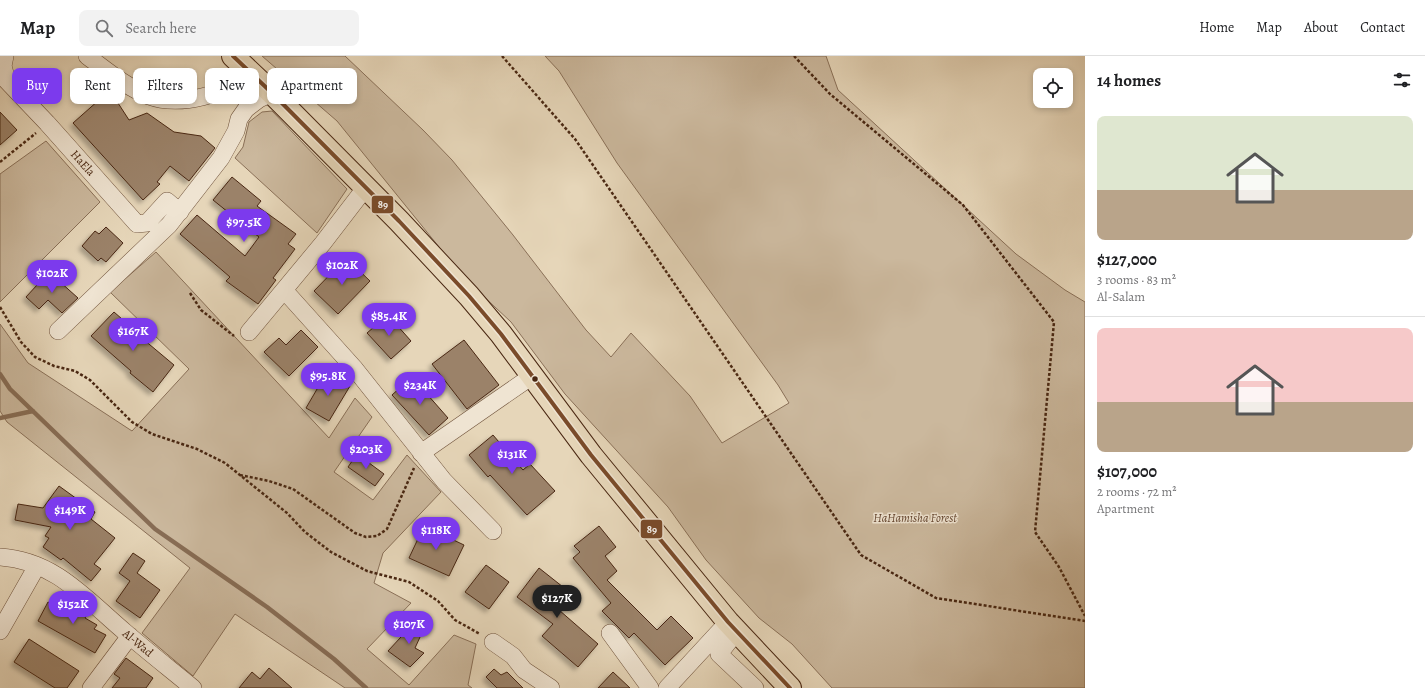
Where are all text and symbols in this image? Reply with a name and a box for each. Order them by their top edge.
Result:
search box [79,10,359,46]
text: Map [20,15,55,41]
icon: search [93,17,115,39]
text: Search here [125,18,197,38]
text: Home [1199,18,1234,37]
text: Map [1256,18,1282,37]
text: About [1304,18,1338,37]
text: Contact [1360,18,1405,37]
chip: Buy [12,68,62,104]
chip: Rent [70,68,125,104]
chip: Filters [133,68,197,104]
chip: New [205,68,259,104]
chip: Apartment [267,68,357,104]
map controls [1033,68,1073,108]
button: locate [1033,68,1073,108]
text: 14 homes [1097,69,1161,92]
icon: filters [1391,69,1413,91]
icon: home [1219,142,1291,214]
street label: HaEla [67,147,99,180]
line badge: 89 [371,195,394,214]
text: 89 [378,197,388,212]
pin: $97.5K [211,209,277,243]
text: $97.5K [226,213,262,230]
text: $127,000 [1097,248,1157,271]
pin: $102K [314,252,370,286]
text: $102K [326,256,358,273]
pin: $102K [24,260,80,294]
text: $102K [36,264,68,281]
text: 3 rooms · 83 m² [1097,271,1176,288]
text: Al-Salam [1097,288,1145,305]
pin: $85.4K [356,303,422,337]
text: $85.4K [371,307,407,324]
pin: $167K [105,318,161,352]
text: $167K [118,322,148,339]
icon: home [1219,354,1291,426]
pin: $95.8K [295,363,361,397]
text: $95.8K [310,367,346,384]
pin: $234K [392,372,448,406]
unlabelled marker [530,374,540,384]
text: $234K [404,376,436,393]
pin: $203K [338,436,394,470]
text: $203K [349,440,383,457]
pin: $131K [484,441,540,475]
text: $131K [497,445,527,462]
text: $107,000 [1097,460,1157,483]
text: 2 rooms · 72 m² [1097,483,1177,500]
pin: $149K [42,497,98,531]
text: Apartment [1097,500,1155,517]
text: $149K [54,501,86,518]
park label: HaHamisha Forest [873,510,957,526]
pin: $118K [408,517,464,551]
line badge: 89 [640,519,663,539]
text: $118K [421,521,451,538]
text: 89 [647,522,657,537]
pin: $127K [529,585,585,619]
text: $127K [541,589,573,606]
pin: $152K [45,591,101,625]
text: $152K [57,595,89,612]
pin: $107K [381,611,437,645]
text: $107K [393,615,425,632]
street label: Al-Wad [118,625,157,661]

